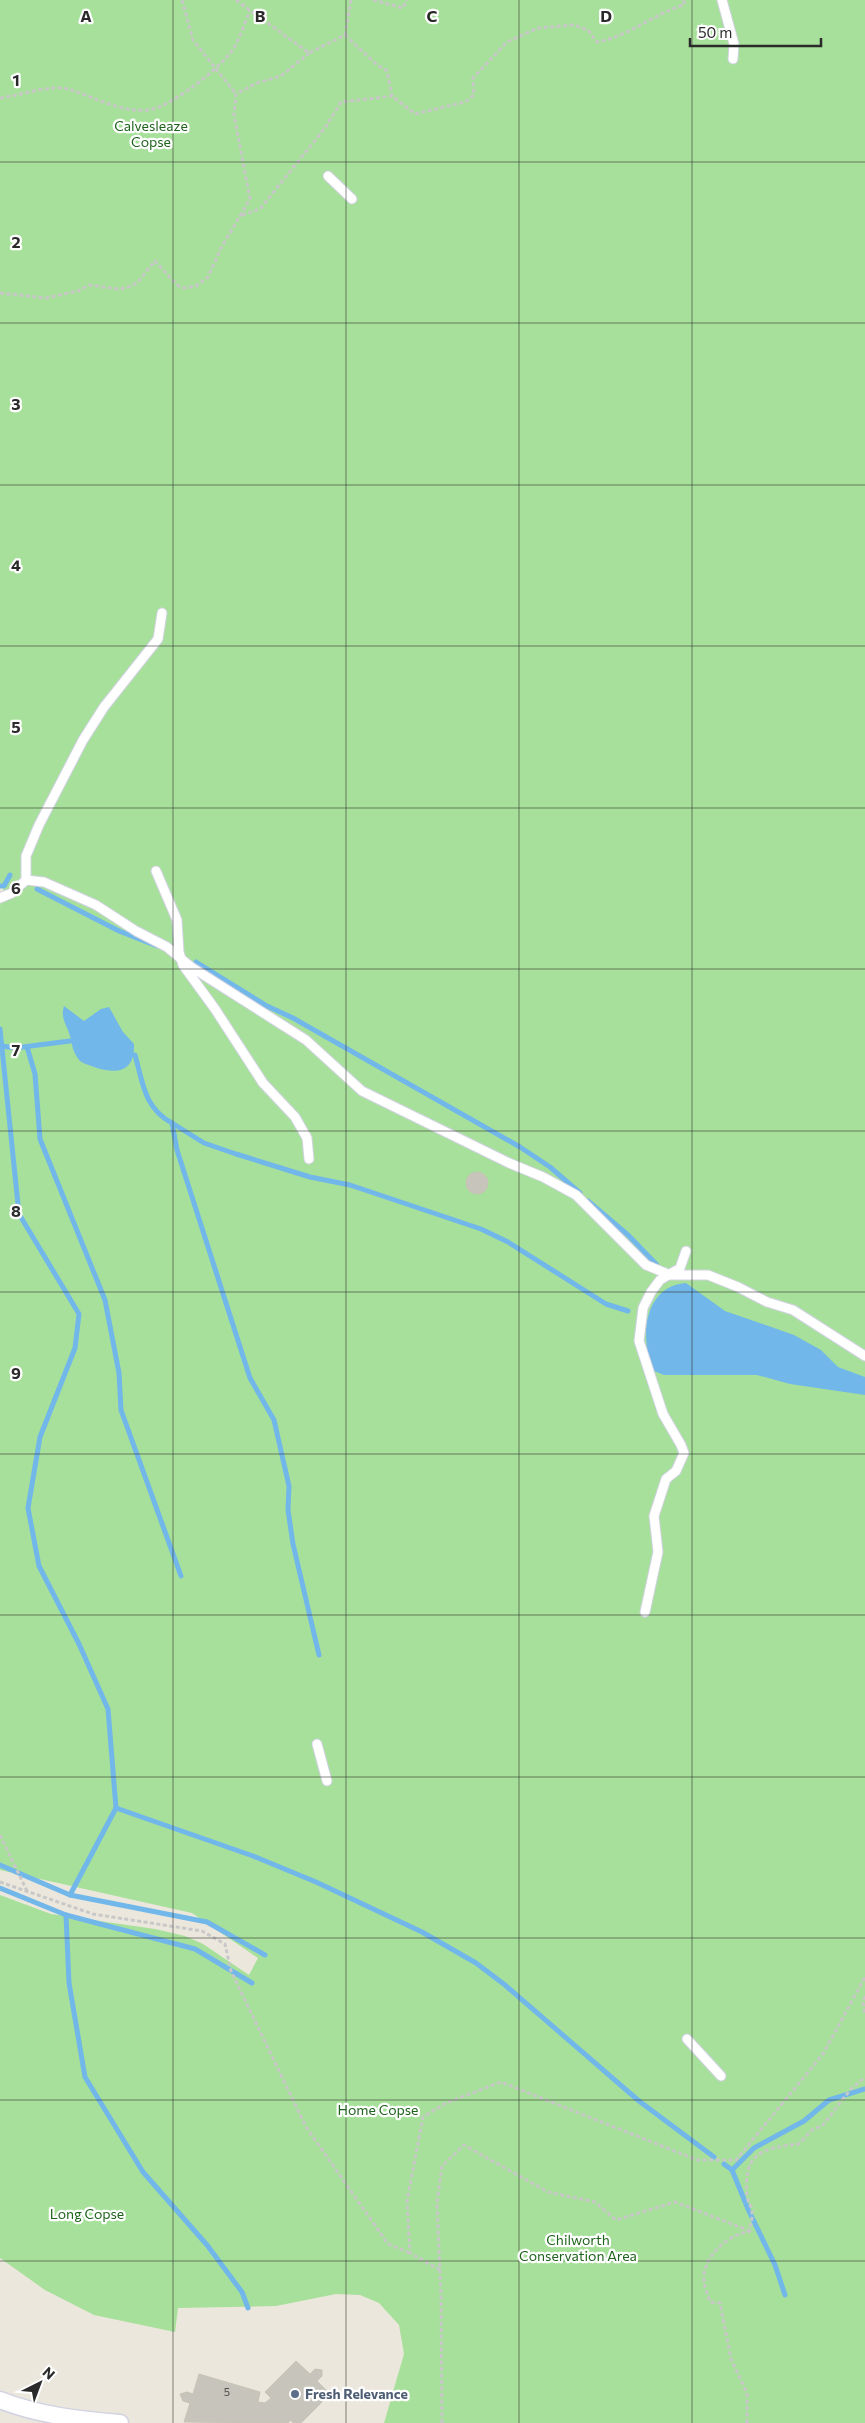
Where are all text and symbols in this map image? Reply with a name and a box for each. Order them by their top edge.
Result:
text: A [80,6,92,25]
text: B [255,6,266,25]
text: C [427,6,438,25]
text: D [600,6,612,25]
scale bar [690,15,821,47]
text: 50 m [698,23,732,41]
text: 1 [12,70,20,89]
park label: Calvesleaze Copse [114,117,188,150]
text: 2 [11,232,21,251]
text: 3 [11,394,21,413]
text: 4 [11,555,21,574]
text: 5 [11,717,21,736]
text: 6 [11,878,21,897]
text: 7 [12,1040,21,1059]
text: 8 [11,1201,21,1220]
text: 9 [11,1363,21,1382]
park label: Home Copse [338,2101,419,2118]
park label: Long Copse [50,2205,124,2222]
park label: Chilworth Conservation Area [519,2231,637,2264]
north arrow [15,2358,65,2408]
text: N [39,2363,59,2383]
house number: 5 [224,2385,230,2398]
place label: Fresh Relevance [305,2385,408,2402]
marker: Fresh Relevance [289,2388,301,2400]

